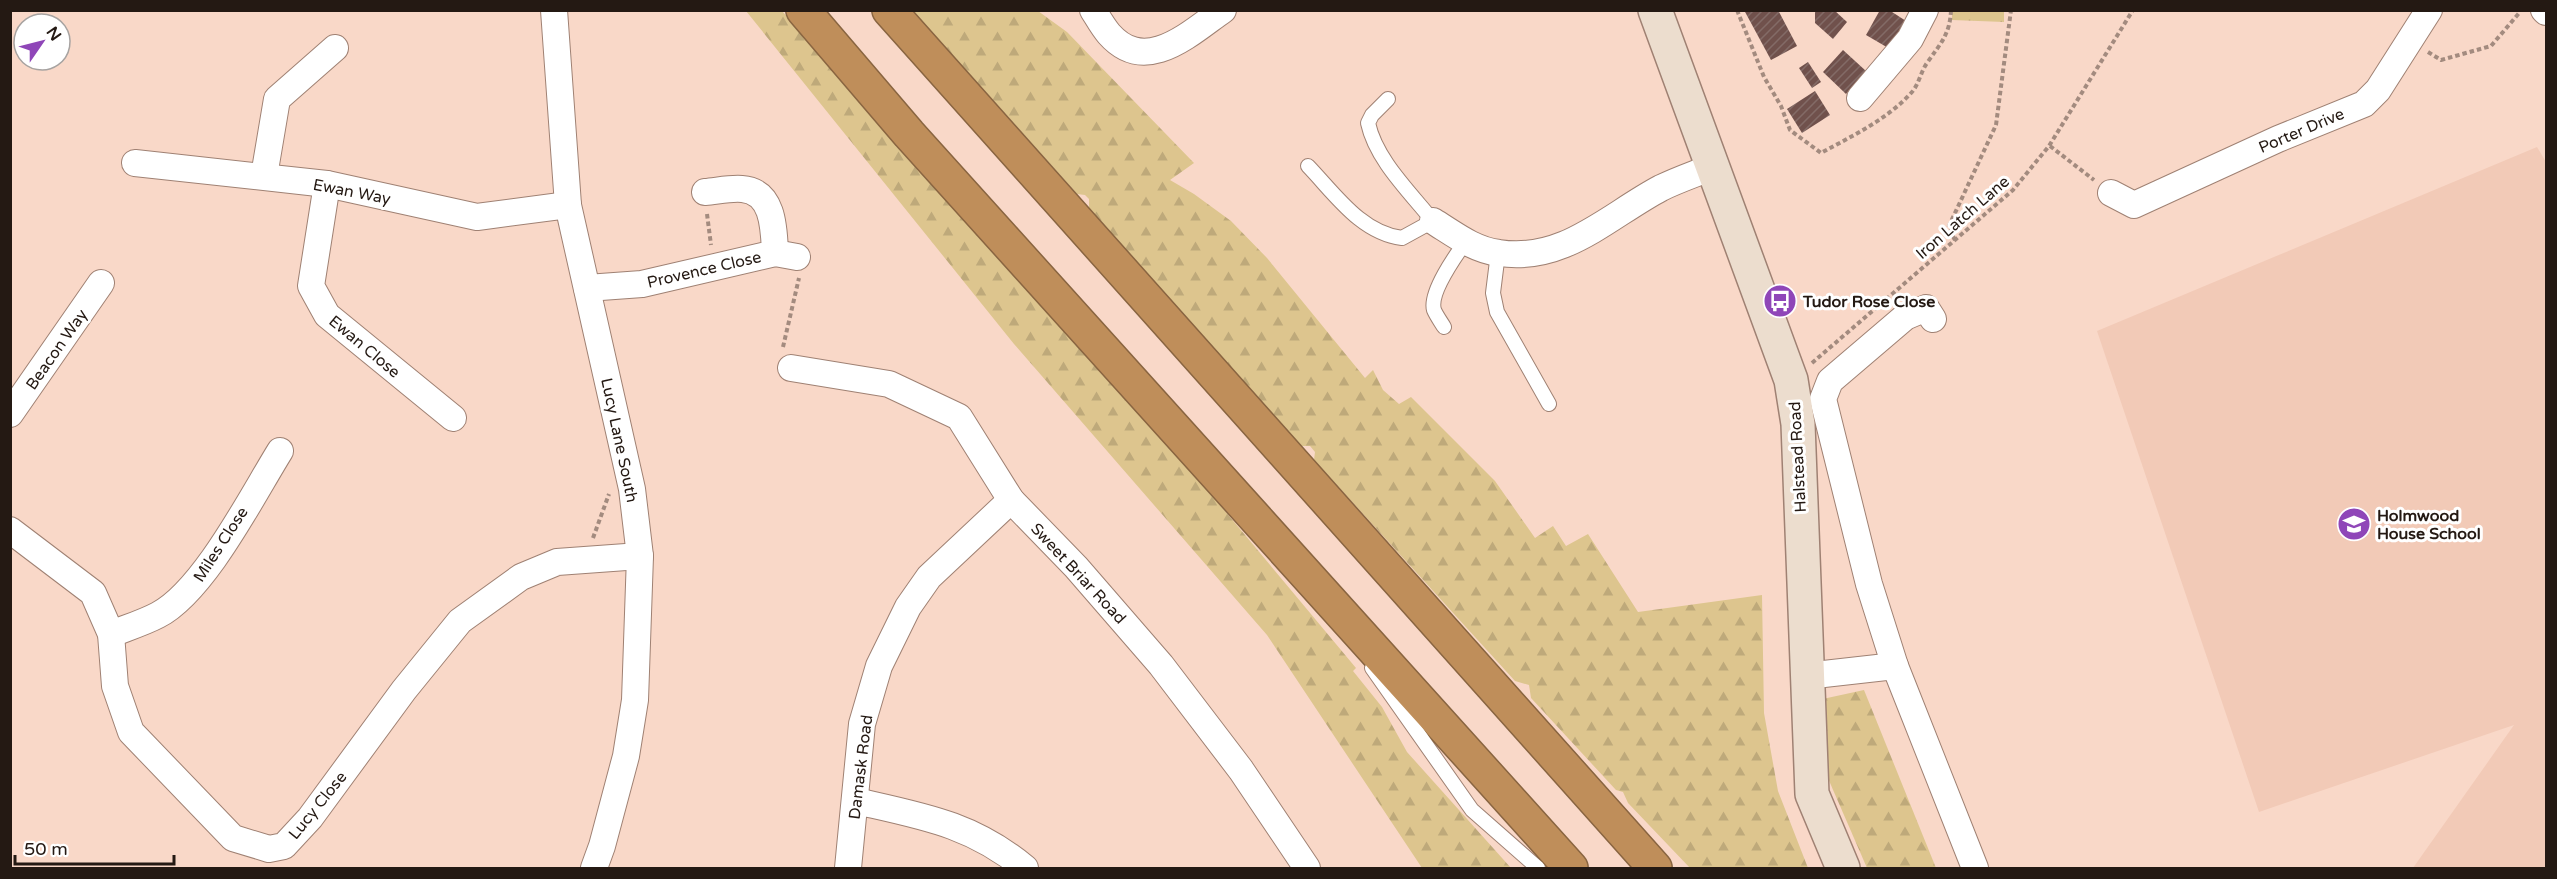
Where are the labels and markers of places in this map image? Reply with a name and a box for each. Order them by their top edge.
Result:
bus stop icon: Tudor Rose Close [1762,283,1798,319]
place label: Tudor Rose Close [1802,292,1935,312]
school or university icon: Holmwood House School [2336,506,2372,542]
place label: Holmwood House School [2377,506,2481,544]

